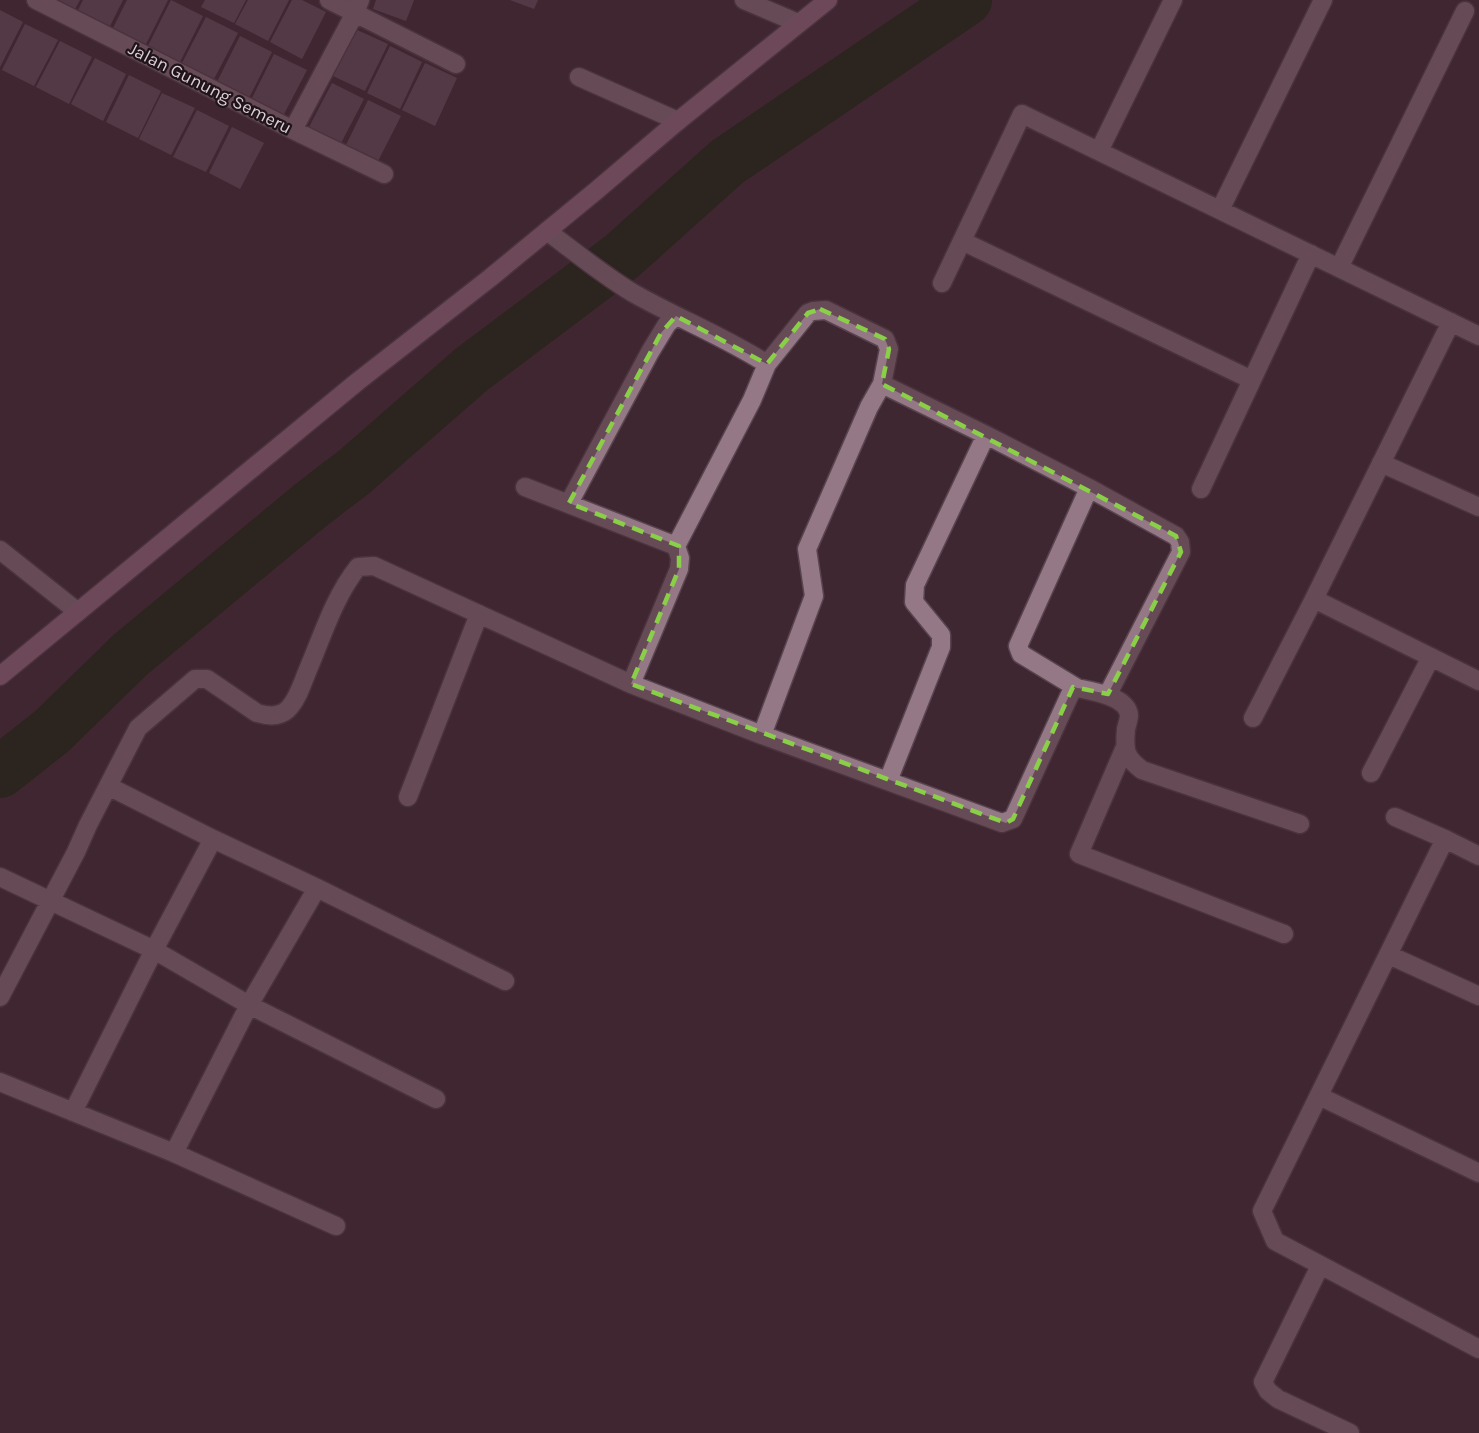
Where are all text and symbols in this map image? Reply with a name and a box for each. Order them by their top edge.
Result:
street label: Jalan Gunung Semeru [125,37,295,139]

